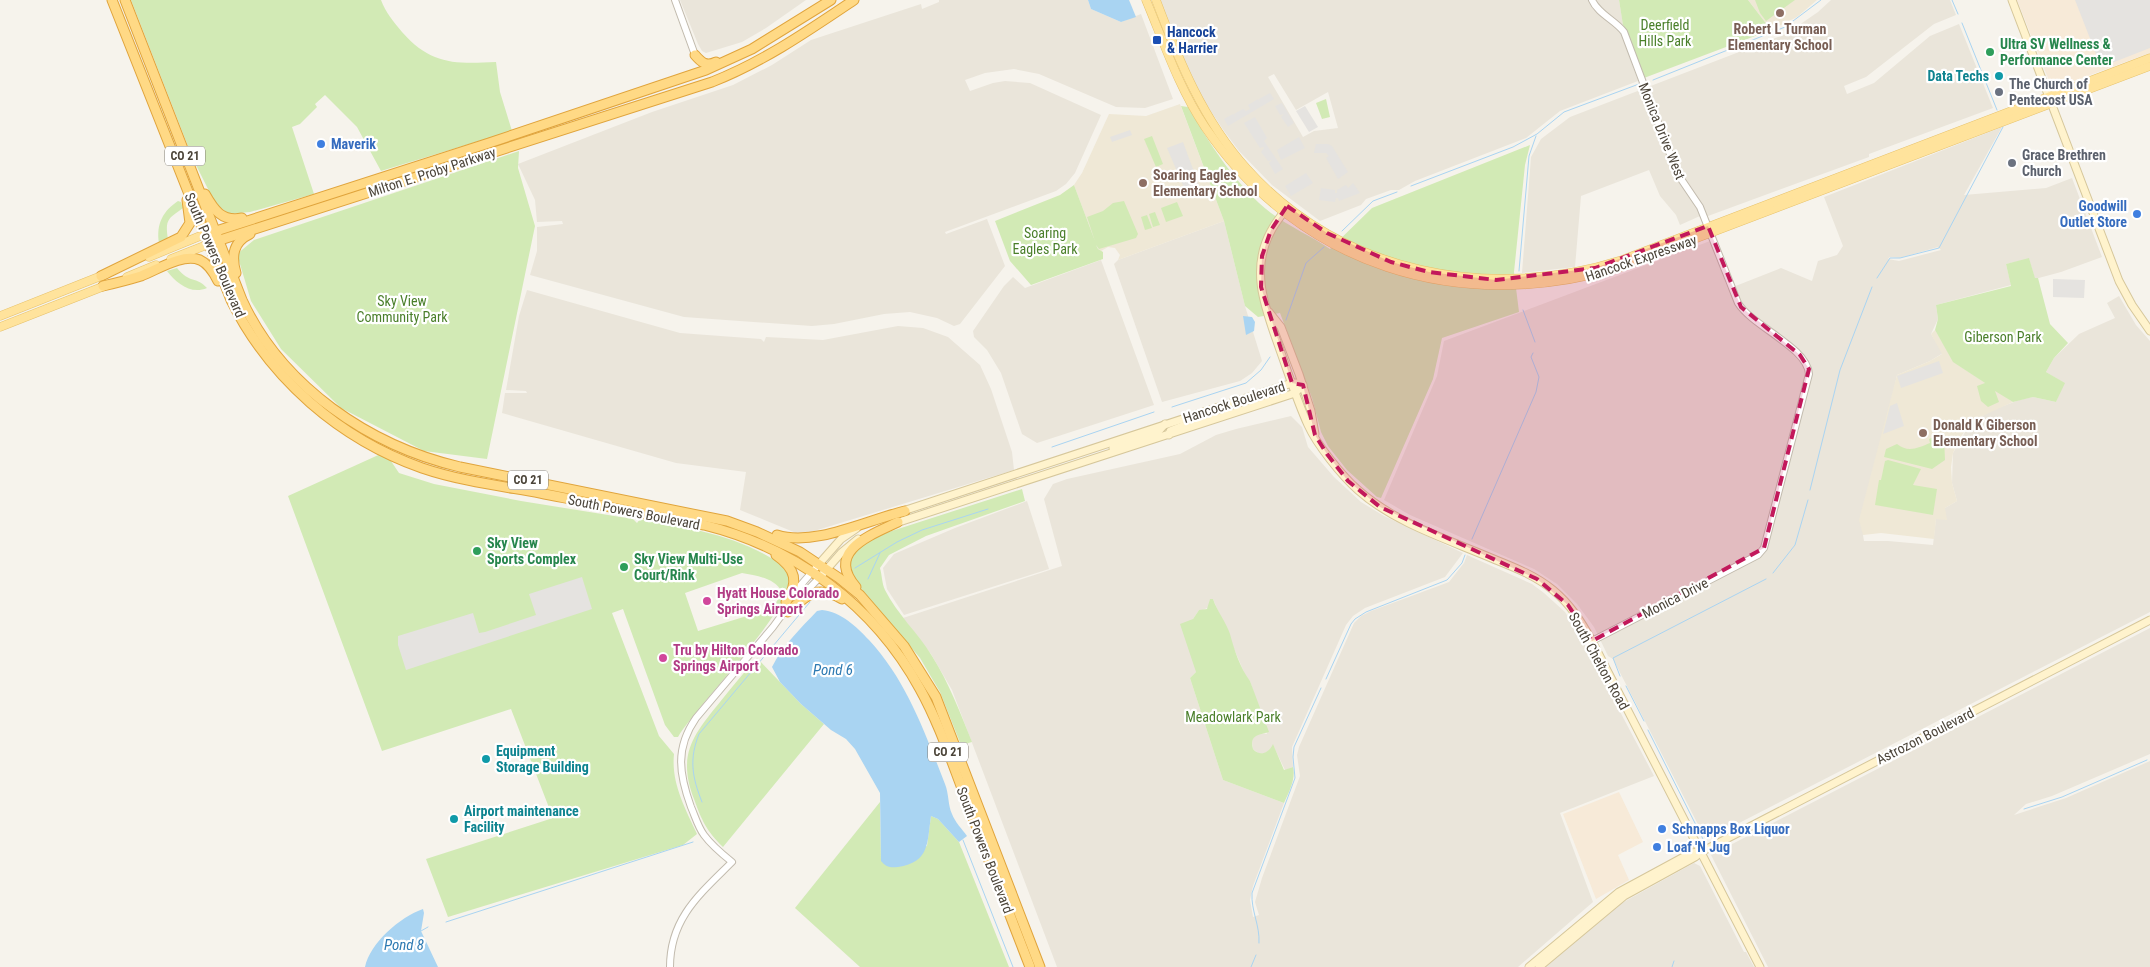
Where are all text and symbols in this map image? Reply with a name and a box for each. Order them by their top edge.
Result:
marker: Robert L Turman Elementary School [1774,7,1786,19]
park label: Deerfield Hills Park [1639,17,1692,49]
place label: Robert L Turman Elementary School [1728,21,1832,53]
place label: Hancock & Harrier [1167,24,1218,56]
marker: Hancock & Harrier [1151,34,1163,46]
place label: Ultra SV Wellness & Performance Center [2000,36,2113,68]
marker: Ultra SV Wellness & Performance Center [1984,46,1996,58]
place label: Data Techs [1927,68,1989,84]
marker: Data Techs [1993,70,2005,82]
place label: The Church of Pentecost USA [2009,76,2093,108]
street label: Monica Drive West [1635,80,1689,182]
marker: The Church of Pentecost USA [1993,86,2005,98]
place label: Maverik [331,136,376,152]
marker: Maverik [315,138,327,150]
street label: Milton E. Proby Parkway [366,144,498,200]
road number: CO 21 [165,146,205,166]
place label: Grace Brethren Church [2022,147,2106,179]
marker: Grace Brethren Church [2006,157,2018,169]
place label: Soaring Eagles Elementary School [1153,167,1258,199]
marker: Soaring Eagles Elementary School [1137,177,1149,189]
street label: South Powers Boulevard [181,190,249,320]
place label: Goodwill Outlet Store [2060,198,2127,230]
marker: Goodwill Outlet Store [2131,208,2143,220]
park label: Soaring Eagles Park [1013,225,1078,257]
street label: Hancock Expressway [1583,231,1699,285]
park label: Sky View Community Park [357,293,448,325]
park label: Giberson Park [1964,329,2042,345]
street label: Hancock Boulevard [1181,378,1287,426]
place label: Donald K Giberson Elementary School [1933,417,2038,449]
marker: Donald K Giberson Elementary School [1917,427,1929,439]
road number: CO 21 [508,470,548,490]
street label: South Powers Boulevard [567,491,701,533]
place label: Sky View Sports Complex [487,535,577,567]
marker: Sky View Sports Complex [471,545,483,557]
place label: Sky View Multi-Use Court/Rink [634,551,743,583]
marker: Sky View Multi-Use Court/Rink [618,561,630,573]
street label: Monica Drive [1639,574,1711,621]
place label: Hyatt House Colorado Springs Airport [717,585,839,617]
marker: Hyatt House Colorado Springs Airport [701,595,713,607]
street label: South Chelton Road [1566,610,1632,712]
place label: Tru by Hilton Colorado Springs Airport [673,642,798,674]
marker: Tru by Hilton Colorado Springs Airport [657,652,669,664]
water label: Pond 6 [813,661,853,679]
street label: Astrozon Boulevard [1873,704,1977,768]
park label: Meadowlark Park [1185,709,1281,725]
road number: CO 21 [928,742,968,762]
place label: Equipment Storage Building [496,743,589,775]
marker: Equipment Storage Building [480,753,492,765]
street label: South Powers Boulevard [953,784,1017,916]
place label: Airport maintenance Facility [464,803,579,835]
marker: Airport maintenance Facility [448,813,460,825]
place label: Schnapps Box Liquor [1672,821,1790,837]
marker: Schnapps Box Liquor [1656,823,1668,835]
place label: Loaf 'N Jug [1667,839,1730,855]
marker: Loaf 'N Jug [1651,841,1663,853]
water label: Pond 8 [384,936,424,954]

